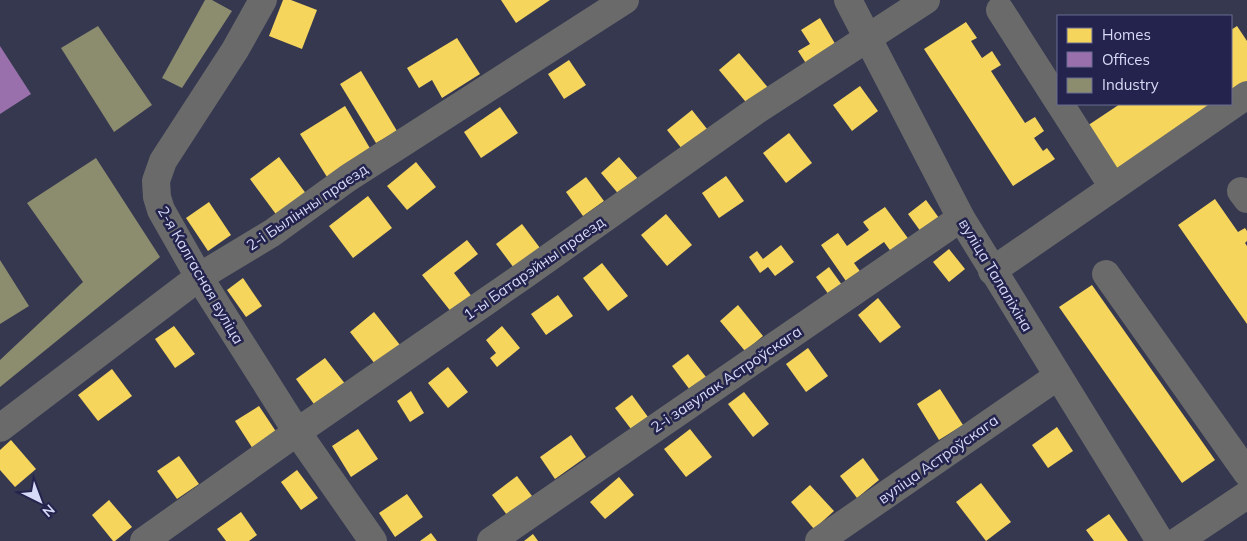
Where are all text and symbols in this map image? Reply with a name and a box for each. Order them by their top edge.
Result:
legend [1057,15,1232,105]
text: Homes [1102,25,1151,44]
text: Offices [1102,50,1150,69]
text: Industry [1102,75,1159,94]
street label: 2-і Былінны праезд [243,159,371,255]
street label: 2-я Калгасная вуліца [154,203,248,347]
street label: 1-ы Батарэйны праезд [460,212,608,324]
street label: вуліца Талаліхіна [955,215,1037,335]
street label: 2-і завулак Астроўскага [647,321,805,437]
street label: вуліца Астроўскага [874,410,1002,508]
north arrow [15,476,65,526]
text: N [39,500,59,521]

